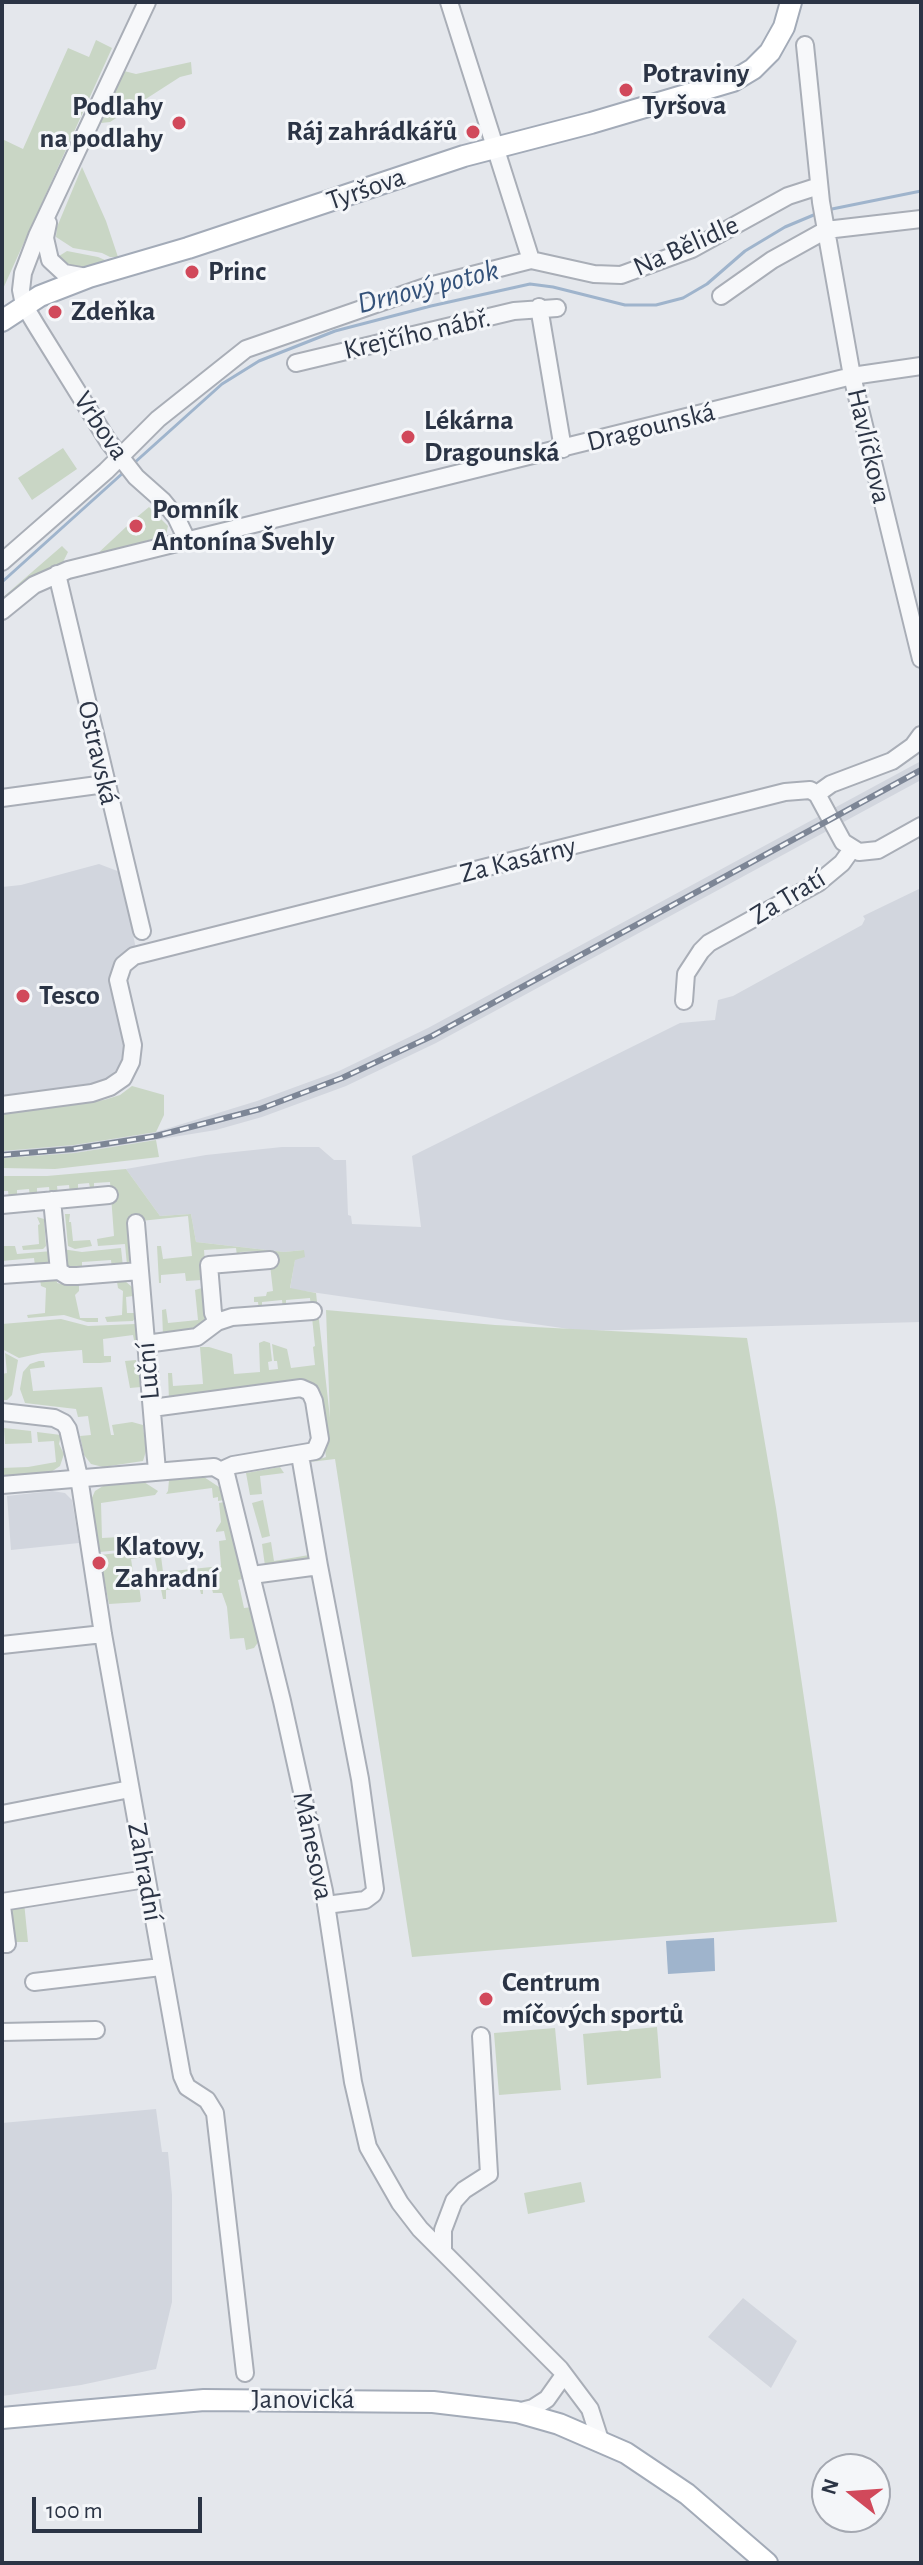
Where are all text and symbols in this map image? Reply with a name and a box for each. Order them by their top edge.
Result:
place label: Potraviny Tyršova [642,57,749,123]
marker: Potraviny Tyršova [617,81,635,99]
place label: Podlahy na podlahy [40,90,163,156]
marker: Podlahy na podlahy [170,114,188,132]
place label: Ráj zahrádkářů [286,115,457,149]
marker: Ráj zahrádkářů [464,123,482,141]
street label: Tyršova [322,160,410,218]
street label: Na Bělidle [628,208,744,284]
water label: Drnový potok [354,252,502,322]
place label: Princ [208,255,266,289]
marker: Princ [183,263,201,281]
place label: Zdeňka [71,295,156,329]
street label: Krejčího nábř. [340,301,494,367]
marker: Zdeňka [46,303,64,321]
street label: Vrbova [66,385,136,467]
street label: Havlíčkova [839,385,899,507]
street label: Dragounská [583,395,719,459]
place label: Lékárna Dragounská [424,404,560,470]
marker: Lékárna Dragounská [399,428,417,446]
place label: Pomník Antonína Švehly [152,493,334,559]
marker: Pomník Antonína Švehly [127,517,145,535]
street label: Ostravská [70,698,126,808]
street label: Za Kasárny [457,829,579,891]
street label: Za Tratí [744,862,832,932]
place label: Tesco [39,979,100,1013]
marker: Tesco [14,987,32,1005]
street label: Luční [129,1341,167,1401]
place label: Klatovy, Zahradní [115,1530,218,1596]
marker: Klatovy, Zahradní [90,1554,108,1572]
street label: Mánesova [285,1789,341,1903]
street label: Zahradní [120,1820,170,1924]
place label: Centrum míčových sportů [502,1966,683,2032]
marker: Centrum míčových sportů [477,1990,495,2008]
street label: Janovická [251,2383,355,2417]
north arrow [811,2453,891,2533]
text: N [817,2476,843,2497]
scale bar [36,2481,206,2531]
text: 100 m [46,2499,103,2523]

